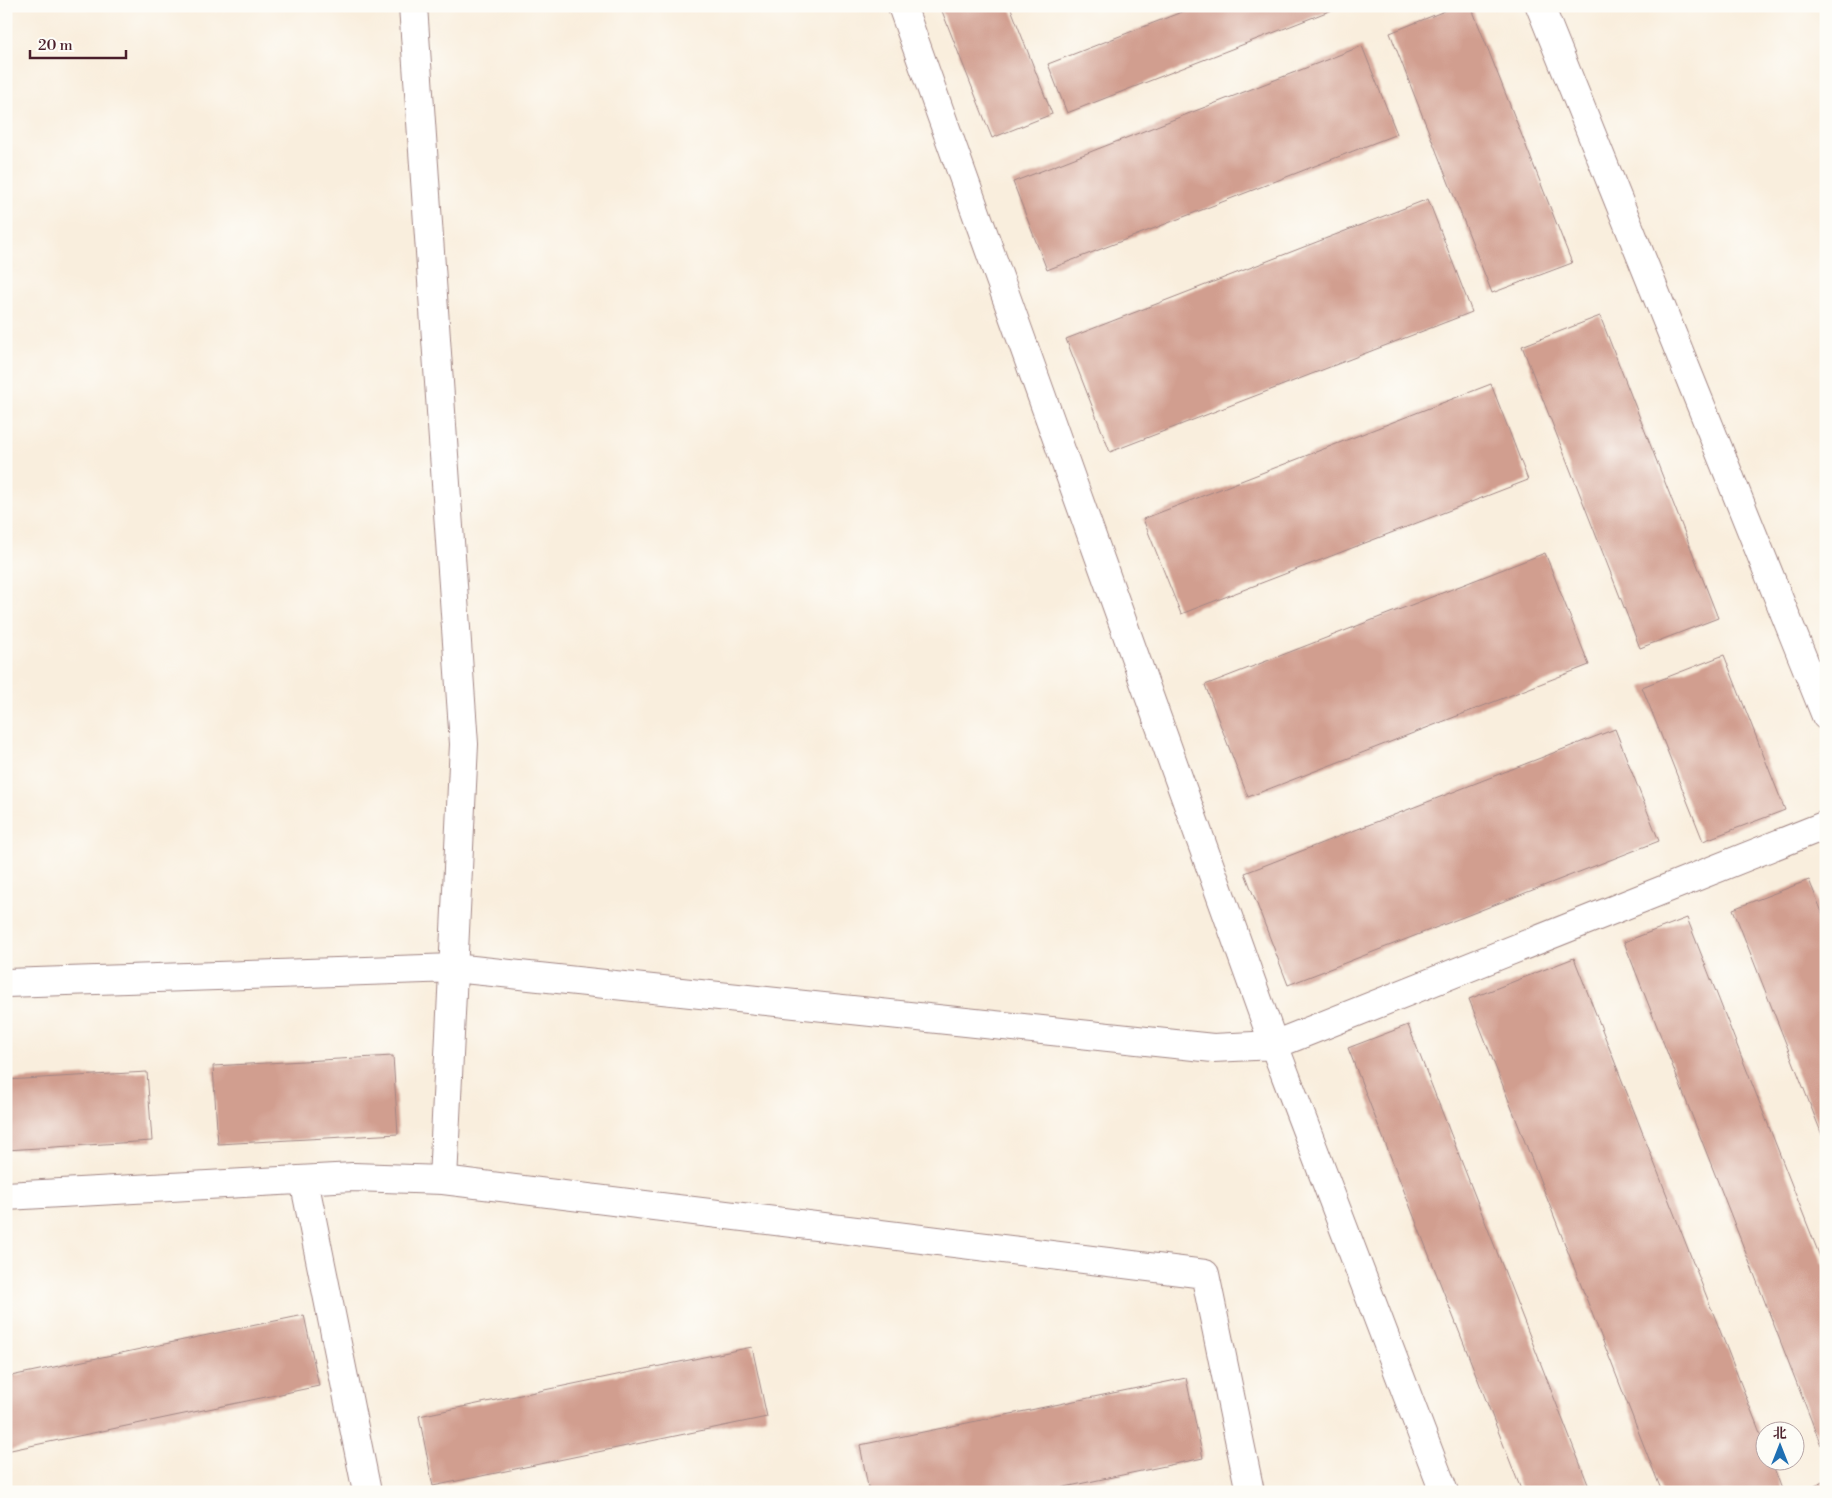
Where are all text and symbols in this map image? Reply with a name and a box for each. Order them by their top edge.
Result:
scale bar [30,28,126,60]
text: 20 m [38,36,73,55]
north arrow [1754,1420,1804,1470]
text: 北 [1773,1425,1787,1443]

